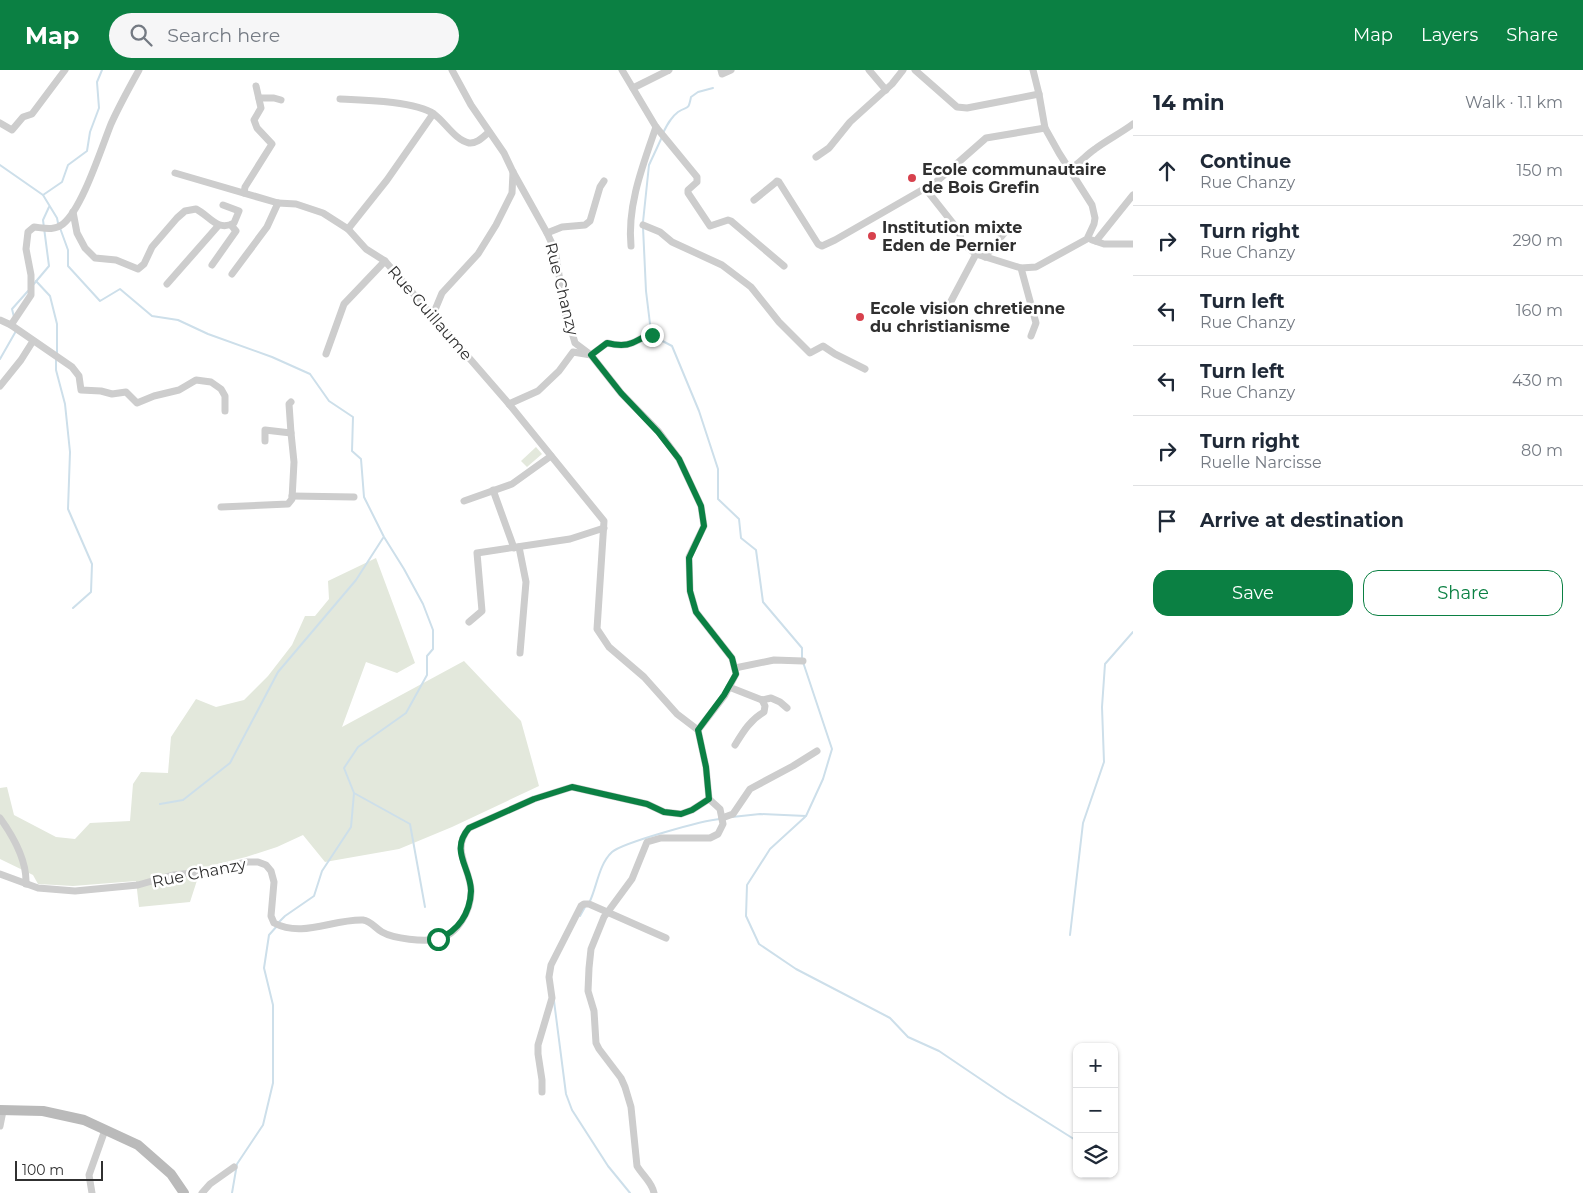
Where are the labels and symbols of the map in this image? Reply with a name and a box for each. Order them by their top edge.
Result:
place label: Ecole communautaire de Bois Grefin [922,160,1106,197]
marker: Ecole communautaire de Bois Grefin [906,172,918,184]
place label: Institution mixte Eden de Pernier [882,218,1022,255]
marker: Institution mixte Eden de Pernier [866,230,878,242]
street label: Rue Chanzy [541,241,583,338]
street label: Rue Guillaume [384,262,476,364]
place label: Ecole vision chretienne du christianisme [870,299,1065,336]
marker: Ecole vision chretienne du christianisme [854,311,866,323]
route end [641,324,664,347]
street label: Rue Chanzy [150,855,248,891]
route start [427,928,450,951]
scale bar [15,1158,102,1181]

